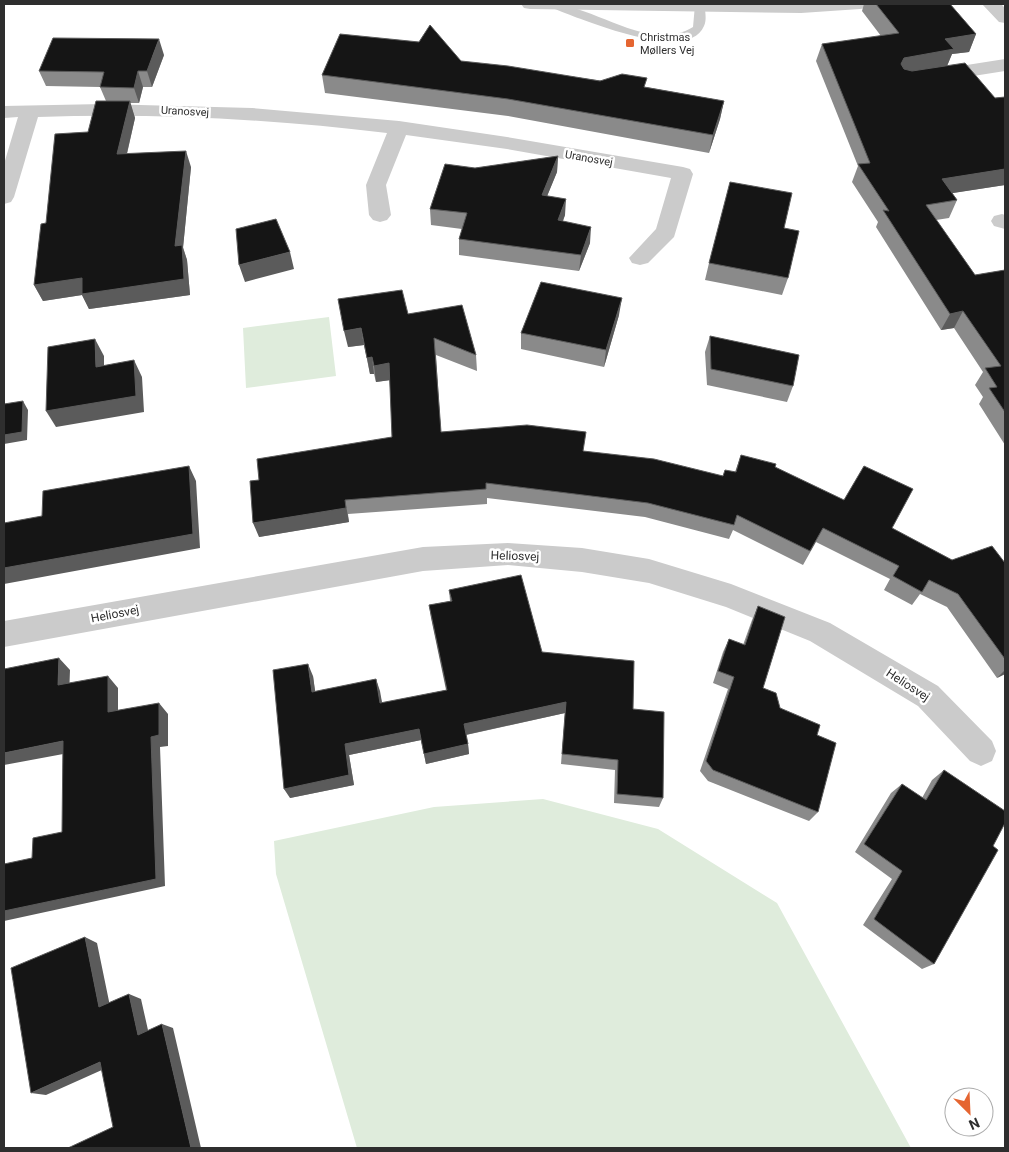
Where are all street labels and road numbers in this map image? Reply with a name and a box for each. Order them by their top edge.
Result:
street label: Uranosvej [160,104,209,119]
street label: Uranosvej [564,148,614,169]
street label: Heliosvej [490,548,540,564]
street label: Heliosvej [90,602,140,626]
street label: Heliosvej [884,666,932,704]

